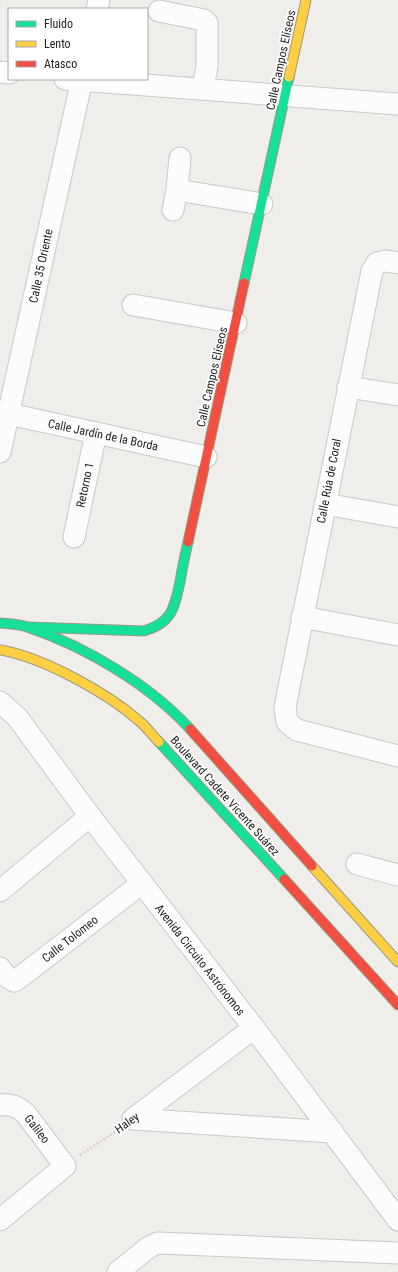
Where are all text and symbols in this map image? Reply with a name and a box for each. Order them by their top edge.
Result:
legend [8,8,148,80]
street label: Calle Campos Elíseos [264,8,298,112]
text: Fluido [44,17,73,31]
text: Lento [44,37,71,51]
text: Atasco [44,57,77,71]
street label: Calle 35 Oriente [26,227,56,304]
street label: Calle Campos Elíseos [194,326,230,428]
street label: Calle Jardín de la Borda [47,416,160,454]
street label: Calle Rúa de Coral [314,437,344,525]
street label: Retorno 1 [73,461,97,509]
street label: Boulevard Cadete Vicente Suárez [167,733,283,859]
street label: Avenida Circuito Astrónomos [152,901,248,1019]
street label: Calle Tolomeo [39,913,101,965]
street label: Haley [112,1110,142,1136]
street label: Galileo [21,1112,53,1146]

